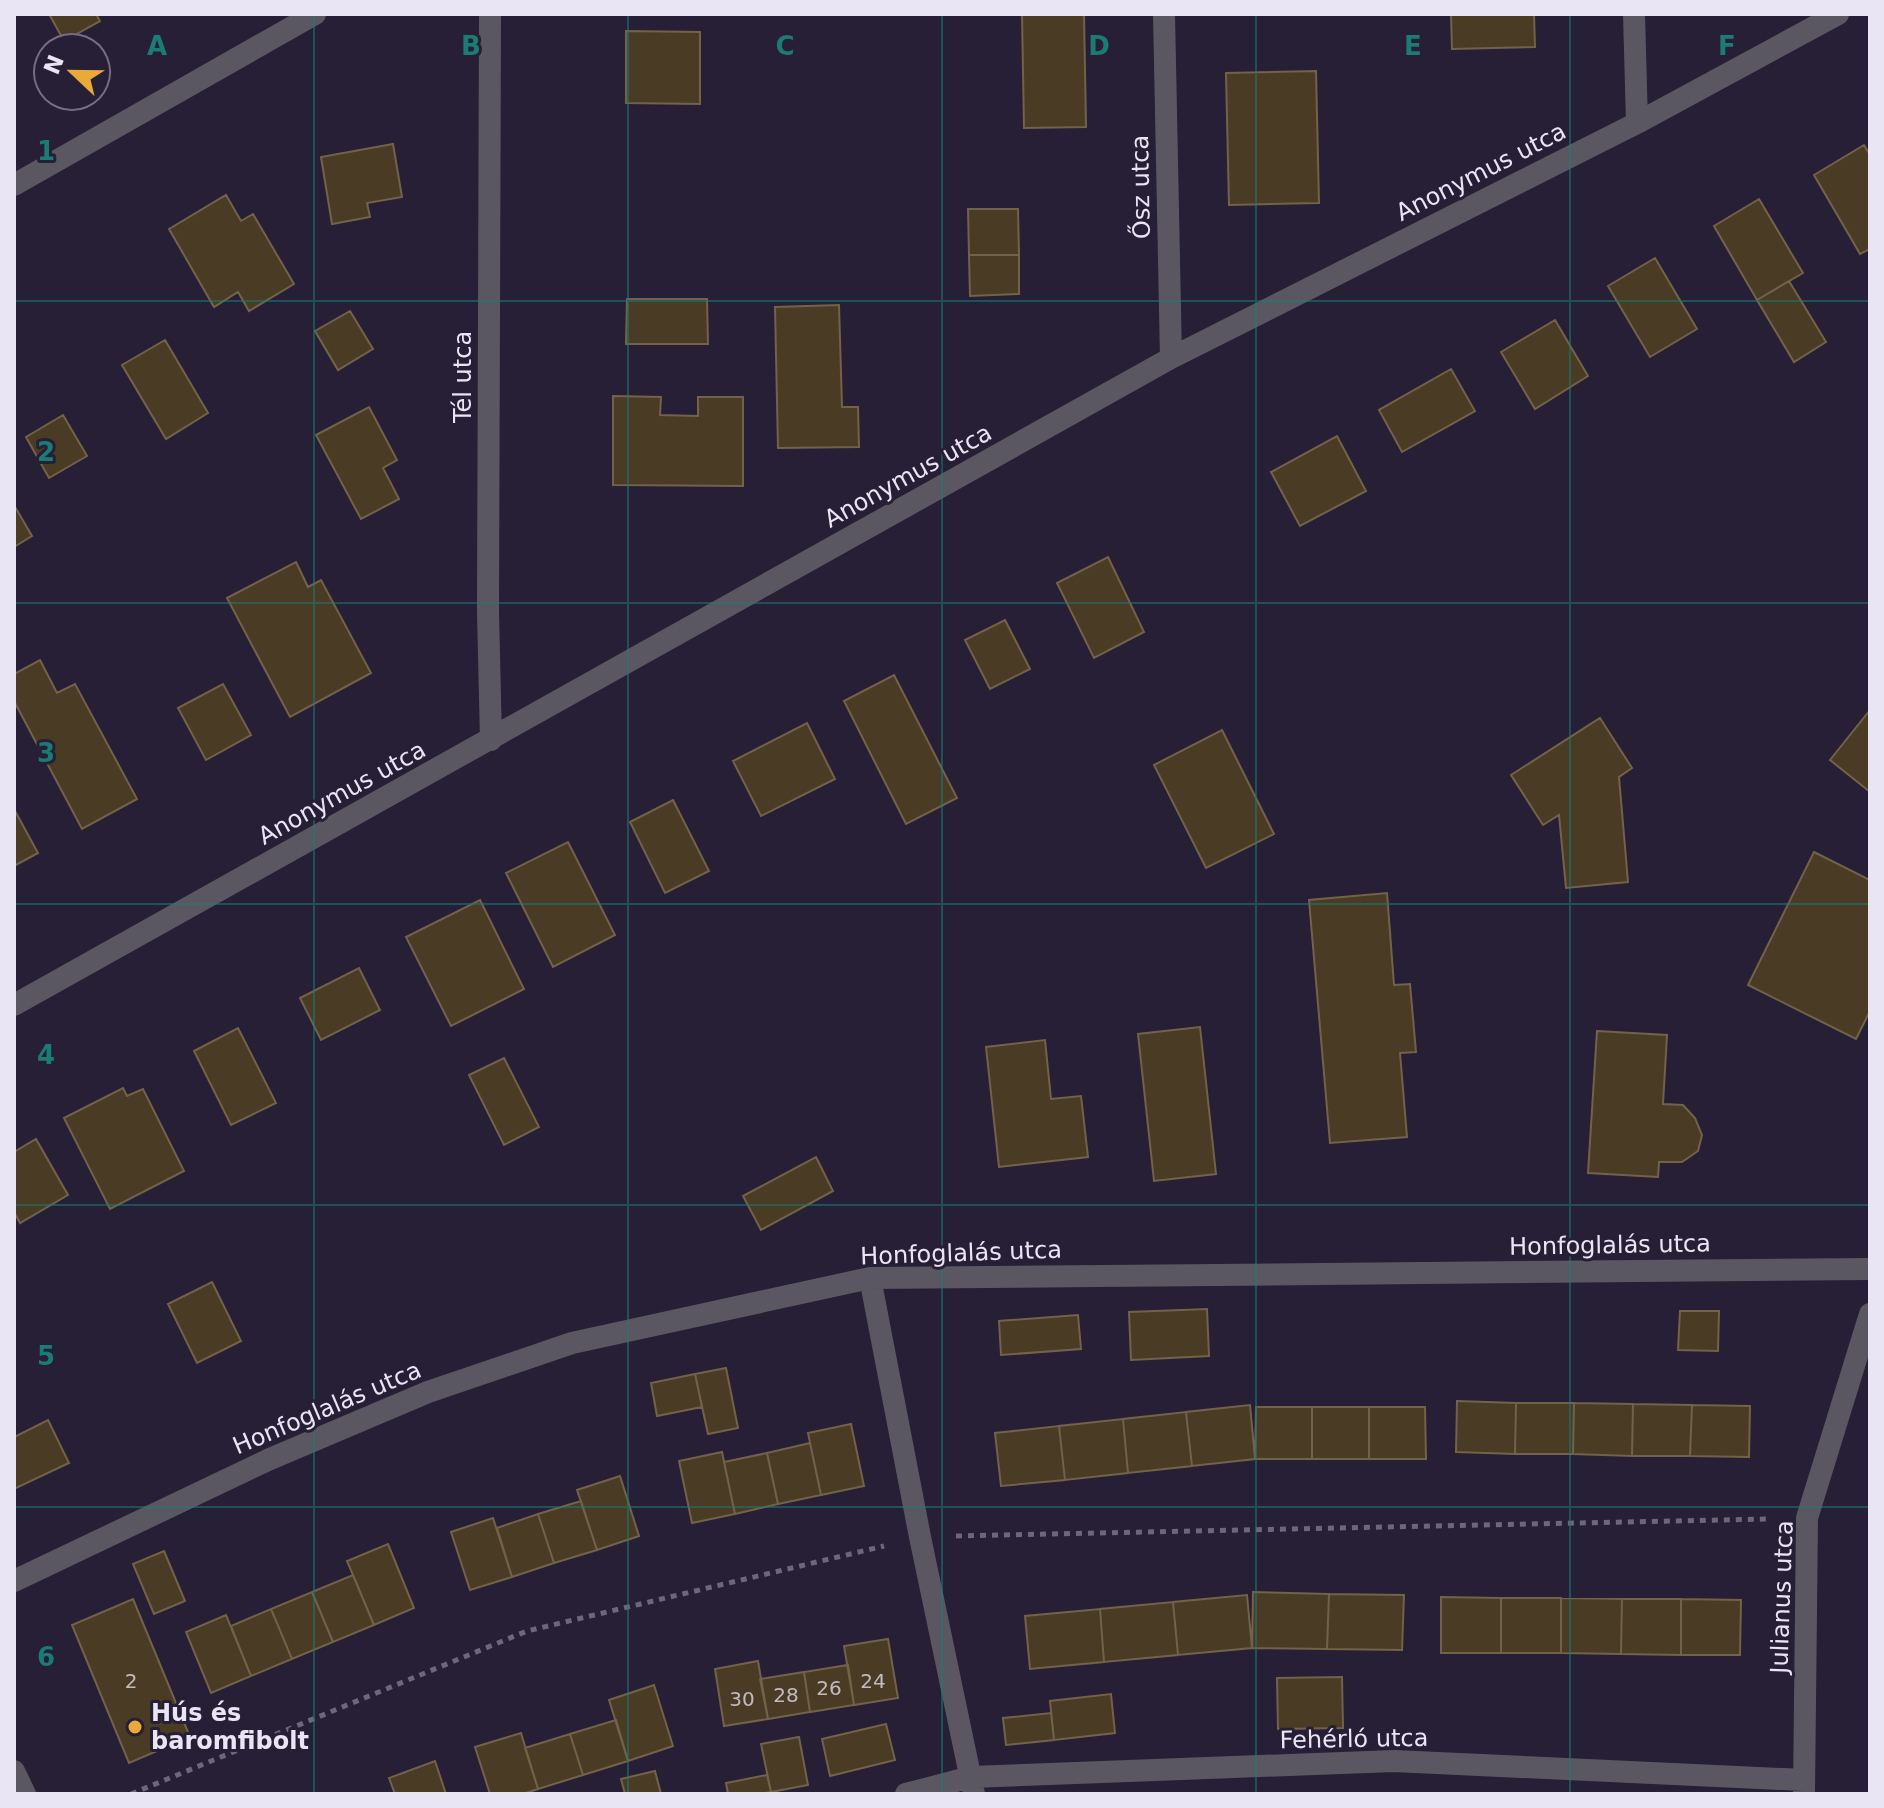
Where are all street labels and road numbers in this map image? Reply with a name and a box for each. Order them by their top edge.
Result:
street label: Anonymus utca [1391,117,1571,227]
street label: Ősz utca [1124,135,1156,239]
street label: Tél utca [449,331,477,424]
street label: Anonymus utca [819,418,997,534]
street label: Anonymus utca [253,735,431,851]
street label: Honfoglalás utca [1509,1229,1711,1261]
street label: Honfoglalás utca [860,1235,1062,1271]
street label: Honfoglalás utca [229,1356,425,1460]
street label: Julianus utca [1765,1520,1799,1676]
street label: Fehérló utca [1279,1724,1429,1754]

